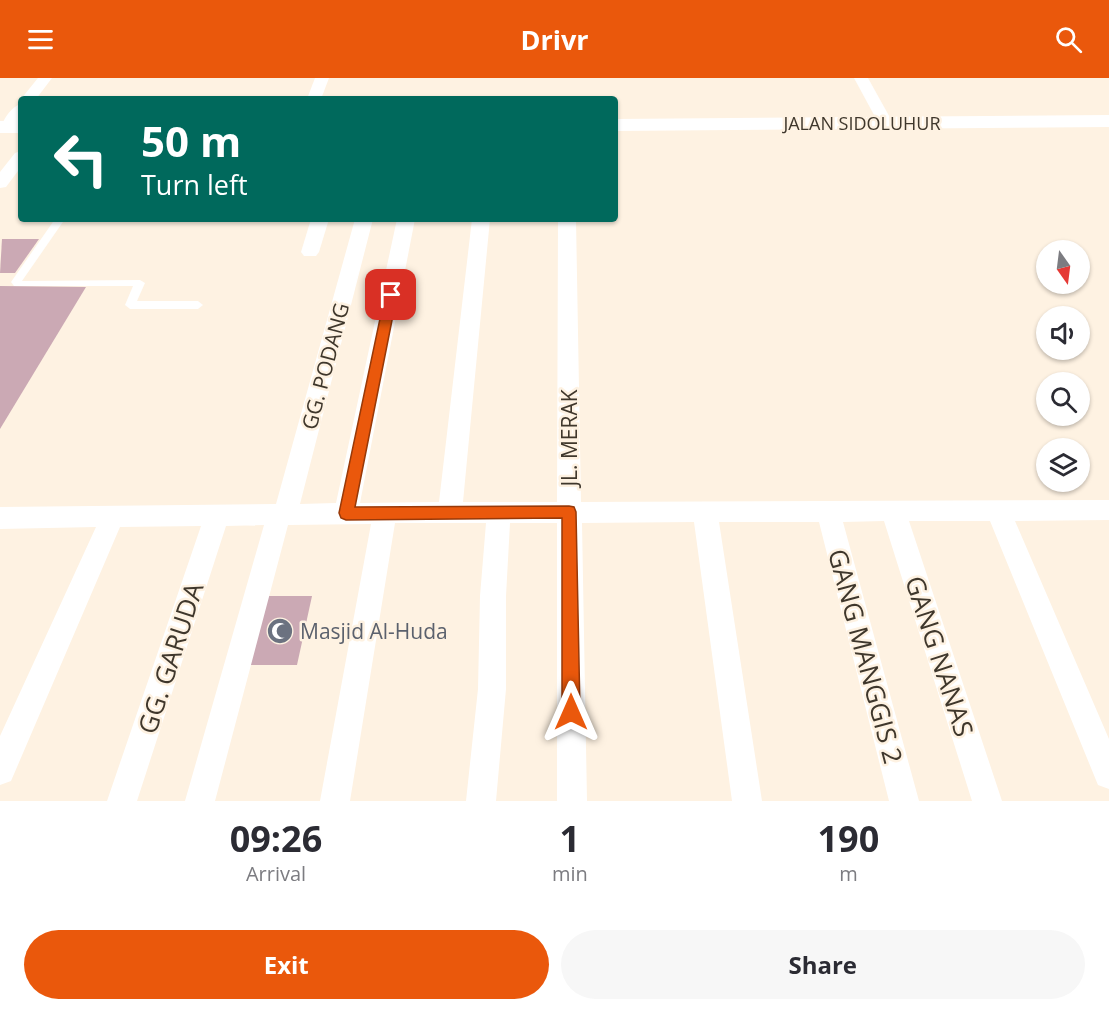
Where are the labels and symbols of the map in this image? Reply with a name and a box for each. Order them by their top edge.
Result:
street label: JALAN SIDOLUHUR [781,111,941,135]
north arrow [1036,240,1090,294]
pin [365,269,416,320]
street label: GG. PODANG [295,300,355,432]
street label: JL. MERAK [555,389,583,489]
street label: GANG MANGGIS 2 [820,545,912,767]
street label: GANG NANAS [897,571,983,741]
street label: GG. GARUDA [129,577,212,738]
mosque icon: Masjid Al-Huda [265,616,295,646]
place label: Masjid Al-Huda [300,617,448,645]
position arrow [539,680,603,744]

